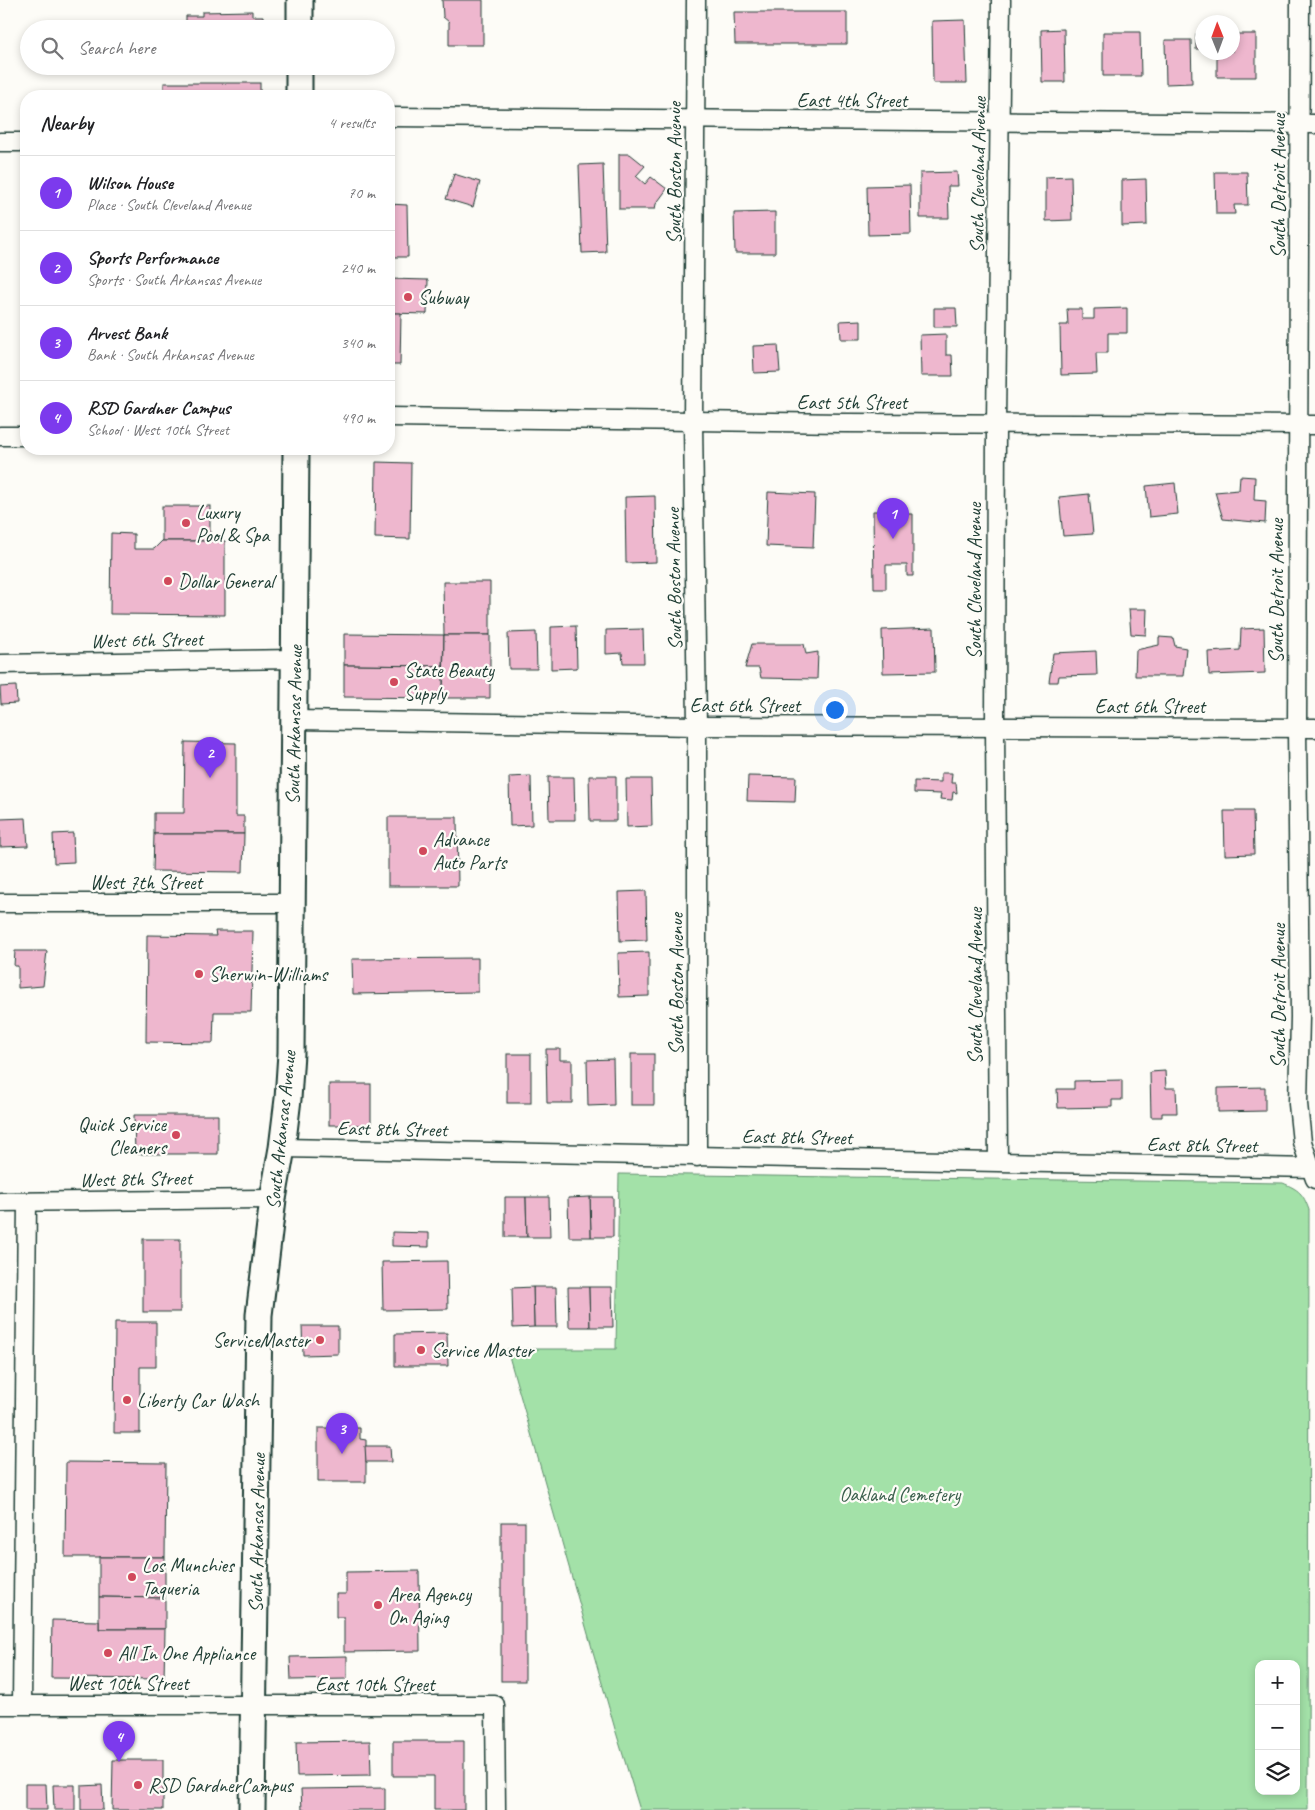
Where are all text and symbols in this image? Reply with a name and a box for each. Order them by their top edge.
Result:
north arrow [1195,15,1240,60]
search box [20,20,395,75]
icon: search [38,34,66,62]
text: Search here [78,36,155,60]
street label: East 4th Street [797,88,910,113]
street label: South Cleveland Avenue [964,95,992,253]
street label: South Boston Avenue [662,100,687,244]
text: Nearby [40,110,93,136]
street label: South Detroit Avenue [1266,112,1291,258]
text: 4 results [328,113,375,133]
text: Wilson House [87,171,173,195]
text: 1 [52,183,60,203]
text: 70 m [348,183,375,203]
text: Place · South Cleveland Avenue [87,195,251,215]
text: Sports Performance [87,246,218,270]
text: 2 [52,258,60,278]
text: 240 m [341,258,375,278]
text: Sports · South Arkansas Avenue [87,270,261,290]
place label: Subway [418,285,471,310]
marker: Subway [402,291,414,303]
text: Arvest Bank [87,321,167,345]
text: 3 [52,333,60,353]
text: 340 m [341,333,375,353]
text: Bank · South Arkansas Avenue [87,345,254,365]
street label: East 5th Street [797,390,910,415]
text: RSD Gardner Campus [87,396,230,420]
text: 4 [52,408,60,428]
text: 490 m [341,408,375,428]
text: School · West 10th Street [87,420,229,440]
pin: 1 [877,498,909,539]
place label: Luxury Pool & Spa [196,500,270,548]
street label: South Cleveland Avenue [962,501,987,659]
street label: South Boston Avenue [660,506,688,650]
marker: Luxury Pool & Spa [180,517,192,529]
street label: South Detroit Avenue [1264,517,1289,663]
place label: Dollar General [178,569,278,594]
marker: Dollar General [162,575,174,587]
street label: West 6th Street [91,626,206,653]
street label: South Arkansas Avenue [280,644,308,805]
place label: State Beauty Supply [404,658,495,706]
marker: State Beauty Supply [388,676,400,688]
street label: East 6th Street [690,693,803,718]
street label: East 6th Street [1095,694,1208,719]
your location [822,697,848,723]
pin: 2 [194,737,226,778]
place label: Advance Auto Parts [433,827,508,875]
marker: Advance Auto Parts [417,845,429,857]
street label: West 7th Street [90,870,204,895]
street label: South Cleveland Avenue [963,906,988,1064]
street label: South Boston Avenue [664,911,689,1055]
street label: South Detroit Avenue [1266,922,1291,1068]
place label: Sherwin-Williams [209,962,329,987]
marker: Sherwin-Williams [193,968,205,980]
street label: South Arkansas Avenue [260,1048,302,1211]
place label: Quick Service Cleaners [78,1112,168,1160]
street label: East 8th Street [337,1116,450,1143]
street label: East 8th Street [742,1124,855,1151]
marker: Quick Service Cleaners [170,1129,182,1141]
street label: East 8th Street [1147,1132,1260,1159]
street label: West 8th Street [80,1165,195,1192]
place label: ServiceMaster [212,1328,312,1353]
marker: ServiceMaster [314,1334,326,1346]
place label: Service Master [431,1338,535,1363]
marker: Service Master [415,1344,427,1356]
place label: Liberty Car Wash [137,1388,261,1413]
marker: Liberty Car Wash [121,1394,133,1406]
pin: 3 [326,1413,358,1454]
street label: South Arkansas Avenue [243,1452,271,1613]
park label: Oakland Cemetery [840,1482,962,1507]
place label: Los Munchies Taqueria [142,1553,236,1601]
marker: Los Munchies Taqueria [126,1571,138,1583]
place label: Area Agency On Aging [388,1582,472,1630]
marker: Area Agency On Aging [372,1599,384,1611]
place label: All In One Appliance [118,1641,257,1666]
marker: All In One Appliance [102,1647,114,1659]
map controls [1255,1660,1300,1795]
button: + [1255,1660,1300,1705]
street label: West 10th Street [67,1671,191,1696]
street label: East 10th Street [315,1672,437,1697]
button: − [1255,1705,1300,1750]
pin: 4 [103,1721,135,1762]
button: layers [1255,1750,1300,1795]
place label: RSD GardnerCampus [148,1773,295,1798]
marker: RSD GardnerCampus [132,1779,144,1791]

